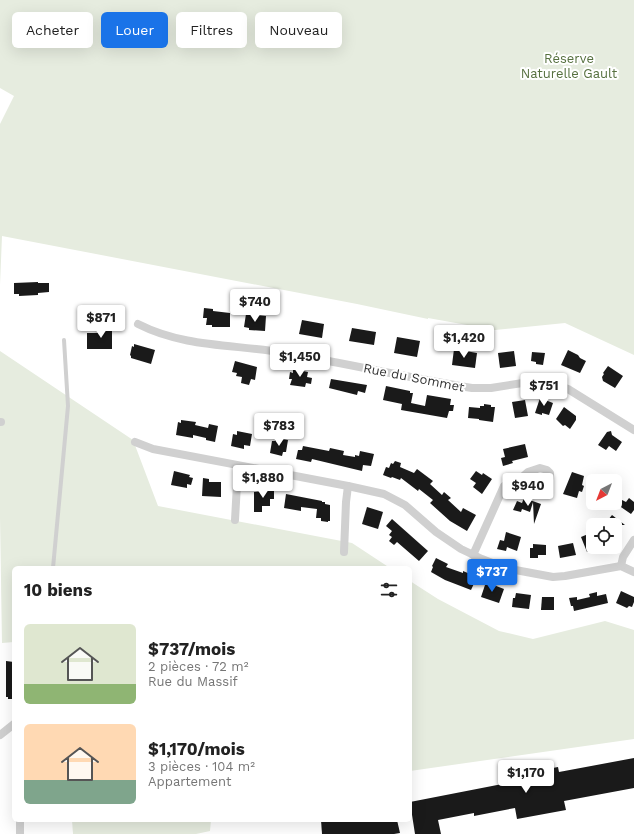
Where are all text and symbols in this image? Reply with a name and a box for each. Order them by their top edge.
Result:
chip: Acheter [12,12,93,48]
chip: Louer [101,12,168,48]
chip: Filtres [176,12,247,48]
chip: Nouveau [255,12,342,48]
park label: Réserve Naturelle Gault [521,51,618,81]
pin: $740 [231,289,279,323]
text: $740 [239,294,271,309]
pin: $871 [77,305,125,339]
text: $871 [86,310,116,325]
pin: $1,420 [431,325,497,359]
text: $1,420 [443,330,485,345]
pin: $1,450 [267,344,333,378]
text: $1,450 [279,349,321,364]
street label: Rue du Sommet [362,360,466,395]
pin: $751 [520,373,568,407]
text: $751 [529,378,559,393]
pin: $783 [255,413,303,447]
text: $783 [263,418,295,433]
pin: $1,880 [230,465,296,499]
text: $1,880 [242,470,284,485]
pin: $940 [504,473,552,507]
north arrow [586,474,622,510]
map controls [586,474,622,554]
text: $940 [511,478,545,493]
button: locate [586,518,622,554]
pin: $737 [468,559,516,593]
text: $737 [476,564,508,579]
icon: filters [378,579,400,601]
text: 10 biens [24,580,92,600]
text: $737/mois [148,639,235,659]
icon: home [56,640,104,688]
text: 2 pièces · 72 m² [148,659,248,674]
text: Rue du Massif [148,674,238,689]
text: $1,170/mois [148,739,245,759]
icon: home [56,740,104,788]
text: 3 pièces · 104 m² [148,759,255,774]
pin: $1,170 [493,760,559,794]
text: $1,170 [507,765,545,780]
text: Appartement [148,774,231,789]

